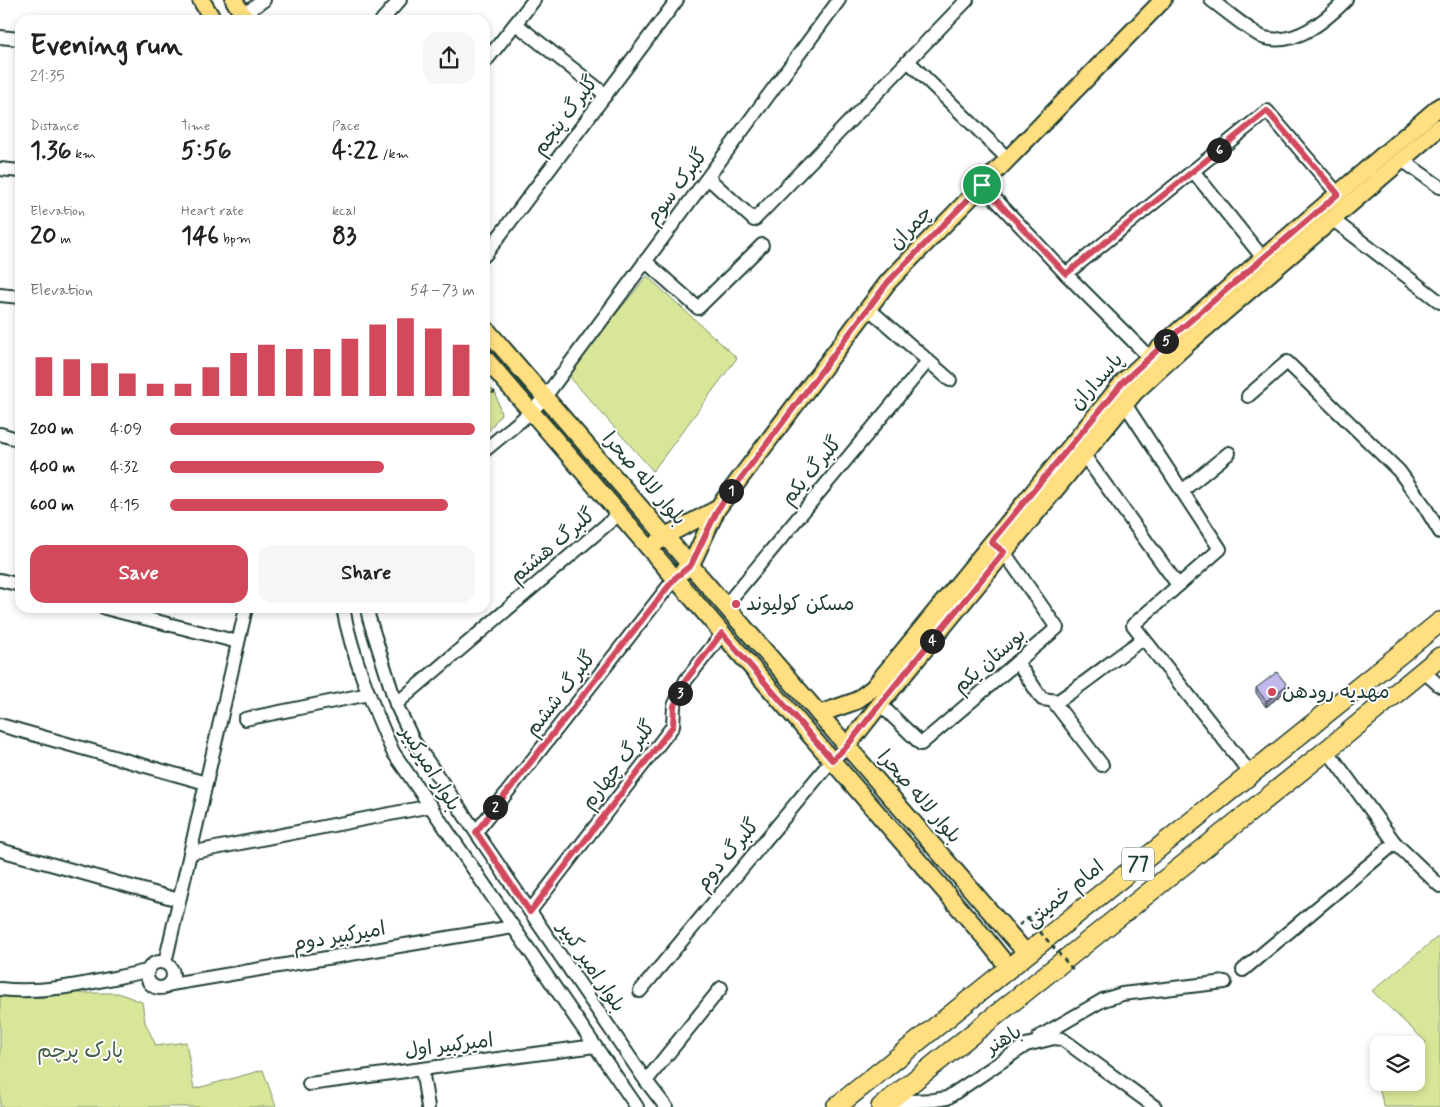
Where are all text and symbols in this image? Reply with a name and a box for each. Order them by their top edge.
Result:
text: Evening run [30,28,183,65]
button: share [423,32,475,84]
text: 21:35 [30,66,65,87]
street label: گلبرگ پنجم [527,70,605,162]
text: Distance [30,117,79,135]
text: Time [181,117,210,135]
text: Pace [332,117,360,135]
text: 1.36 [30,135,72,168]
text: 5:56 [181,135,232,168]
text: 4:22 [332,135,379,168]
pin: 6 [1206,138,1232,162]
text: 6 [1216,141,1223,159]
street label: گلبرک سوم [639,143,715,231]
text: km [72,145,96,163]
text: /km [379,145,409,163]
pin [961,164,1003,206]
icon: arrive [968,171,996,199]
street label: چمران [883,200,939,256]
text: Elevation [30,202,85,220]
text: Heart rate [181,202,244,220]
text: kcal [332,202,356,220]
text: 20 [30,220,57,253]
text: 146 [181,220,219,253]
text: 83 [332,220,357,253]
text: m [57,230,72,248]
text: bpm [219,230,251,248]
text: Elevation [30,280,93,301]
text: 54–73 m [410,280,475,301]
pin: 5 [1154,328,1178,354]
text: 5 [1162,332,1171,350]
street label: پاسداران [1064,348,1130,416]
text: 200 m [30,419,74,440]
text: 4:09 [110,419,142,440]
street label: بلوار لاله صحرا [596,426,692,532]
street label: گلبرگ یکم [775,431,849,511]
text: 400 m [30,457,75,478]
text: 4:32 [110,457,139,478]
pin: 1 [718,478,744,504]
text: 1 [728,482,735,500]
text: 600 m [30,495,74,516]
text: 4:15 [110,495,139,516]
street label: گلبرگ هشتم [504,502,602,590]
button: Save [30,545,248,603]
button: Share [258,545,475,603]
place label: مسکن کولیوند [746,591,855,618]
marker: مسکن کولیوند [730,598,742,610]
street label: بوستان یکم [948,622,1032,700]
pin: 4 [920,628,944,654]
text: 4 [928,632,937,650]
street label: گلبرگ ششم [519,646,603,742]
place label: مهدیه رودهن [1282,679,1390,706]
pin: 3 [668,680,692,706]
text: 3 [677,684,684,702]
marker: مهدیه رودهن [1266,686,1278,698]
street label: گلبرگ چهارم [576,715,662,815]
street label: بلوار امیرکبیر [392,720,467,817]
street label: بلوار لاله صحرا [871,744,967,850]
pin: 2 [482,794,508,820]
text: 2 [492,798,499,816]
street label: گلبرگ دوم [690,813,767,897]
road number: 77 [1122,848,1154,881]
street label: امام خمینی [1020,854,1110,934]
street label: بلوار امیر کبیر [549,915,631,1018]
street label: امیرکبیر دوم [290,916,388,959]
street label: باهنر [979,1019,1027,1062]
street label: امیرکبیر اول [403,1027,495,1065]
map controls [1370,1036,1425,1091]
button: layers [1370,1036,1425,1091]
park label: پارک پرچم [37,1038,123,1065]

